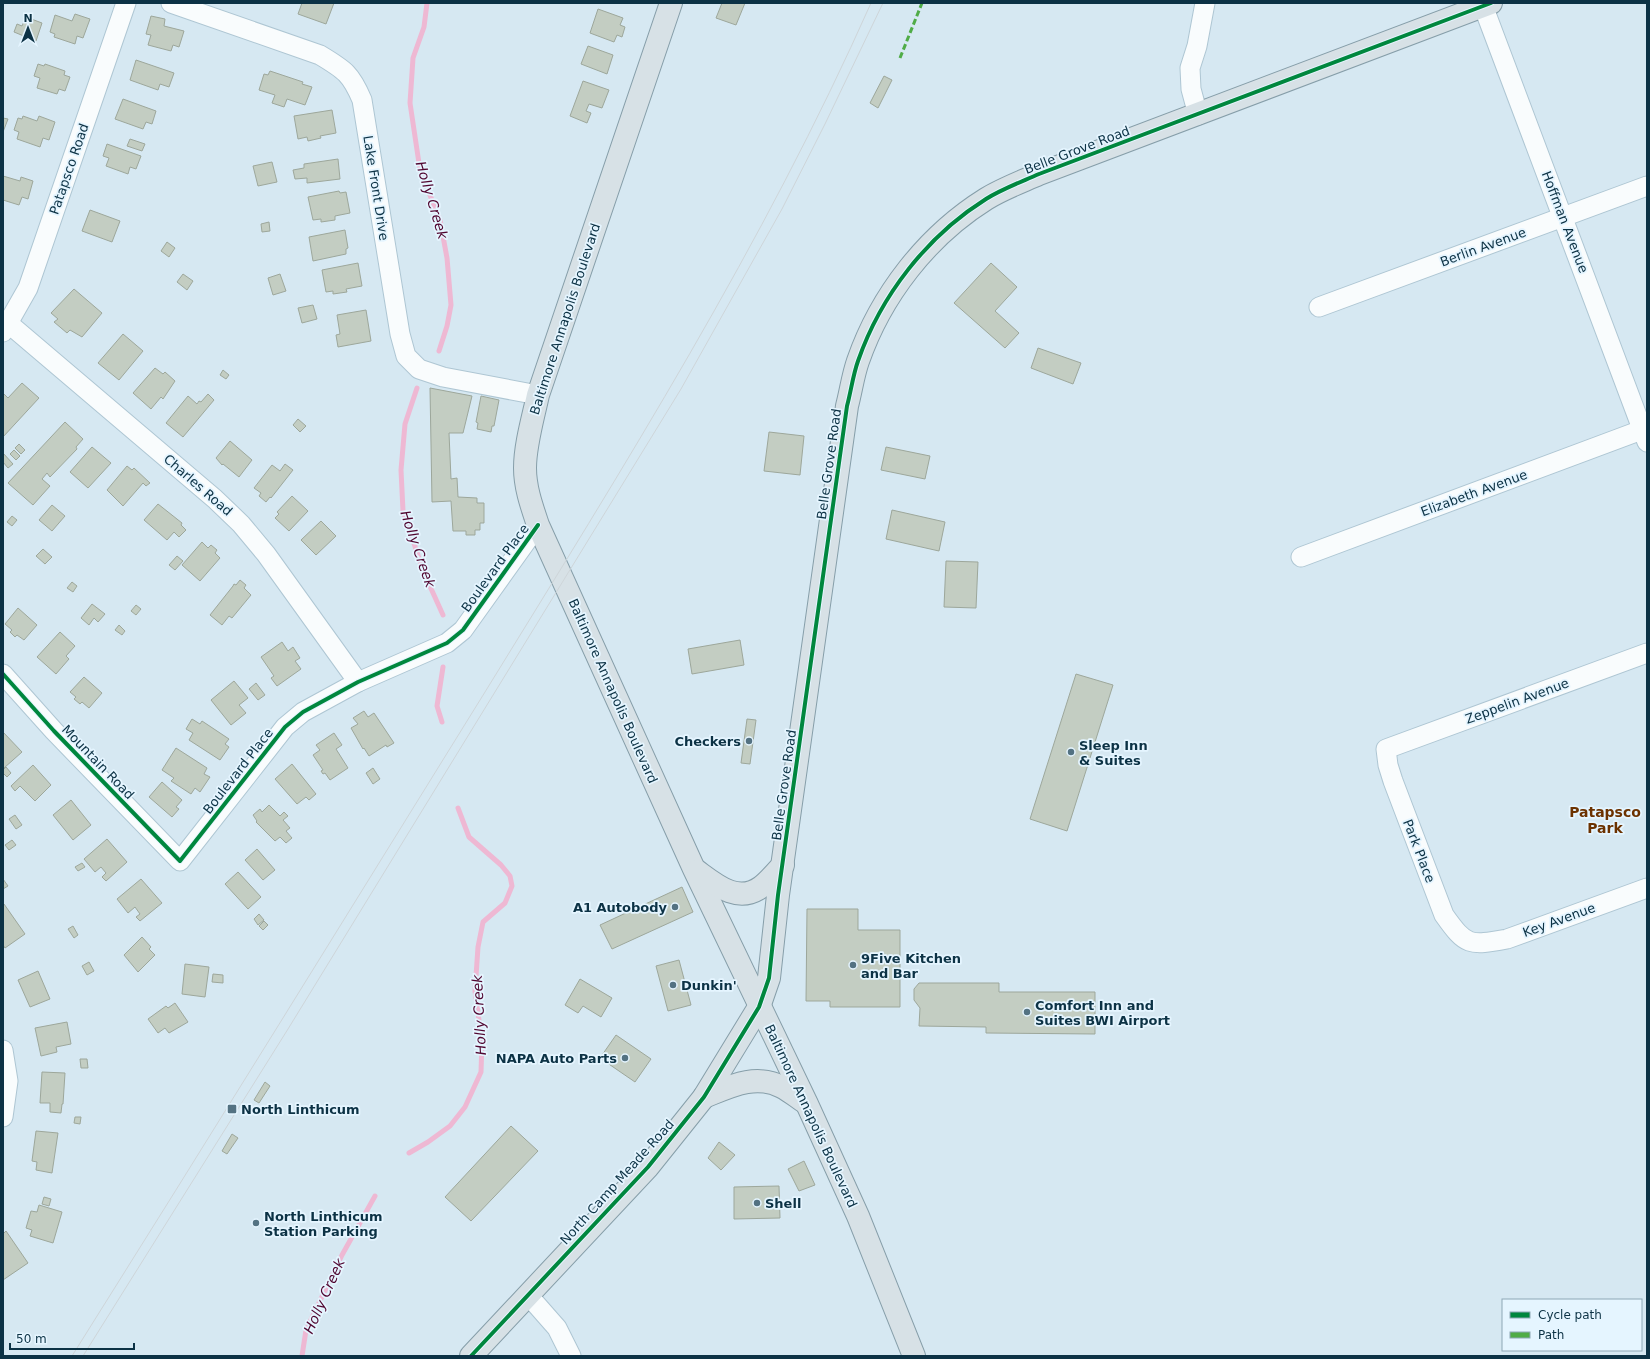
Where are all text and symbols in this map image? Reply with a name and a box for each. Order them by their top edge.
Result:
north arrow [8,8,48,48]
text: N [23,12,33,25]
street label: Patapsco Road [46,122,92,216]
street label: Belle Grove Road [1022,123,1132,177]
street label: Lake Front Drive [360,134,392,242]
water label: Holly Creek [413,159,452,242]
street label: Hoffman Avenue [1539,169,1591,275]
street label: Baltimore Annapolis Boulevard [527,221,603,417]
street label: Berlin Avenue [1438,225,1528,269]
street label: Belle Grove Road [814,408,844,520]
street label: Charles Road [161,451,235,519]
street label: Elizabeth Avenue [1419,467,1529,519]
water label: Holly Creek [397,508,439,590]
street label: Boulevard Place [458,521,532,615]
street label: Baltimore Annapolis Boulevard [565,596,661,786]
street label: Zeppelin Avenue [1463,675,1571,727]
street label: Mountain Road [59,722,137,802]
street label: Boulevard Place [200,725,276,817]
street label: Belle Grove Road [769,729,799,841]
place label: Checkers [674,734,741,749]
marker: Checkers [744,736,754,746]
place label: Sleep Inn & Suites [1079,738,1148,768]
marker: Sleep Inn & Suites [1066,747,1076,757]
district label: Patapsco Park [1569,804,1641,836]
street label: Park Place [1400,817,1438,885]
place label: A1 Autobody [573,900,668,915]
street label: Key Avenue [1521,900,1597,940]
marker: A1 Autobody [670,902,680,912]
place label: 9Five Kitchen and Bar [861,951,961,981]
marker: 9Five Kitchen and Bar [848,960,858,970]
water label: Holly Creek [469,974,489,1056]
place label: Dunkin' [681,978,737,993]
marker: Dunkin' [668,980,678,990]
place label: Comfort Inn and Suites BWI Airport [1035,998,1170,1028]
marker: Comfort Inn and Suites BWI Airport [1022,1007,1032,1017]
street label: Baltimore Annapolis Boulevard [762,1022,860,1210]
place label: NAPA Auto Parts [496,1051,617,1066]
marker: NAPA Auto Parts [620,1053,630,1063]
place label: North Linthicum [241,1102,360,1117]
marker: North Linthicum [226,1103,238,1115]
street label: North Camp Meade Road [557,1116,677,1248]
place label: Shell [765,1196,801,1211]
marker: Shell [752,1198,762,1208]
place label: North Linthicum Station Parking [264,1209,383,1239]
marker: North Linthicum Station Parking [251,1218,261,1228]
water label: Holly Creek [300,1255,348,1336]
legend [1502,1299,1642,1351]
text: Cycle path [1538,1308,1602,1322]
scale bar [10,1325,134,1351]
text: Path [1538,1328,1564,1342]
text: 50 m [16,1332,47,1346]

